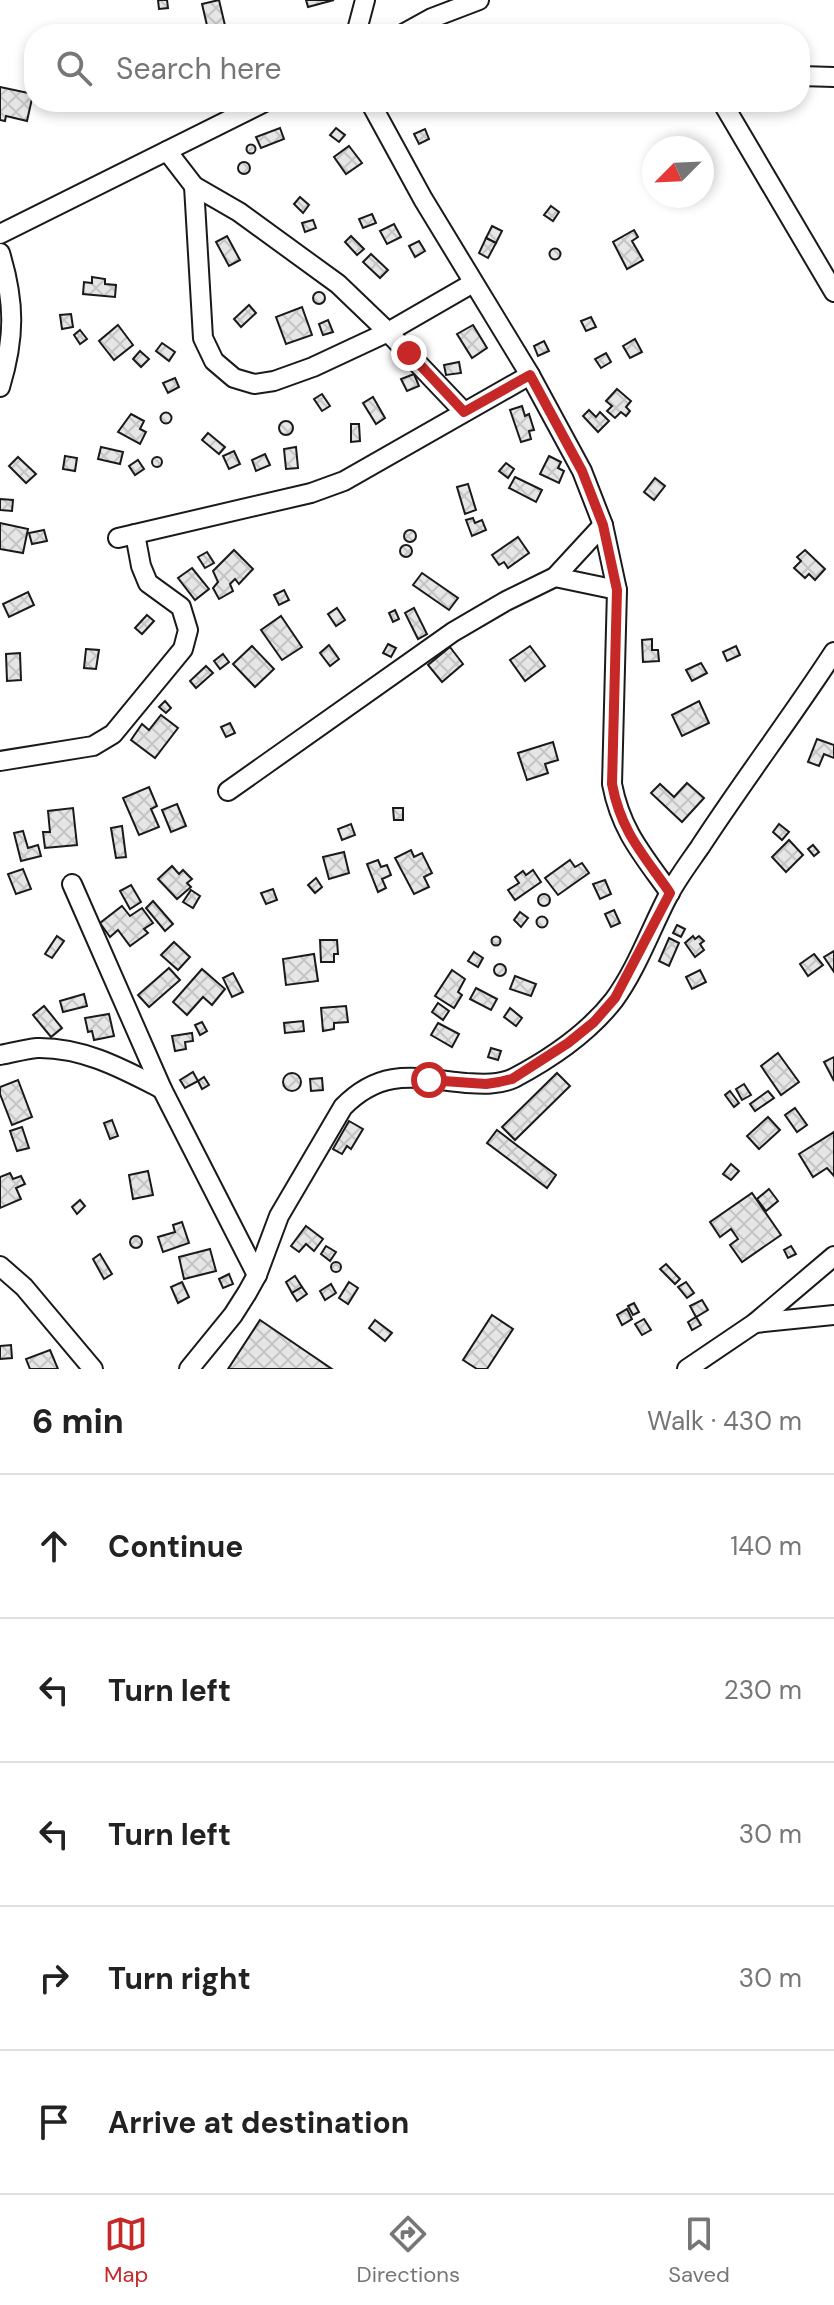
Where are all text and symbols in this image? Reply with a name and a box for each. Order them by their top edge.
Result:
search box [24,24,810,112]
icon: search [52,46,96,90]
text: Search here [116,49,282,88]
north arrow [642,136,714,208]
route end [391,335,427,371]
route start [411,1062,447,1098]
text: 6 min [32,1399,124,1444]
text: Walk · 430 m [647,1404,802,1438]
icon: ahead [32,1524,76,1568]
text: Continue [108,1527,243,1566]
text: 140 m [730,1529,802,1563]
icon: left [32,1668,76,1712]
text: Turn left [108,1671,231,1710]
text: 230 m [724,1673,802,1707]
icon: left [32,1812,76,1856]
text: Turn left [108,1815,231,1854]
text: 30 m [739,1817,802,1851]
icon: right [32,1956,76,2000]
text: Turn right [108,1959,251,1998]
text: 30 m [739,1961,802,1995]
icon: arrive [32,2100,76,2144]
text: Arrive at destination [108,2103,409,2142]
tab: Map [104,2212,148,2289]
tab: Directions [357,2212,460,2289]
tab: Saved [668,2212,730,2289]

